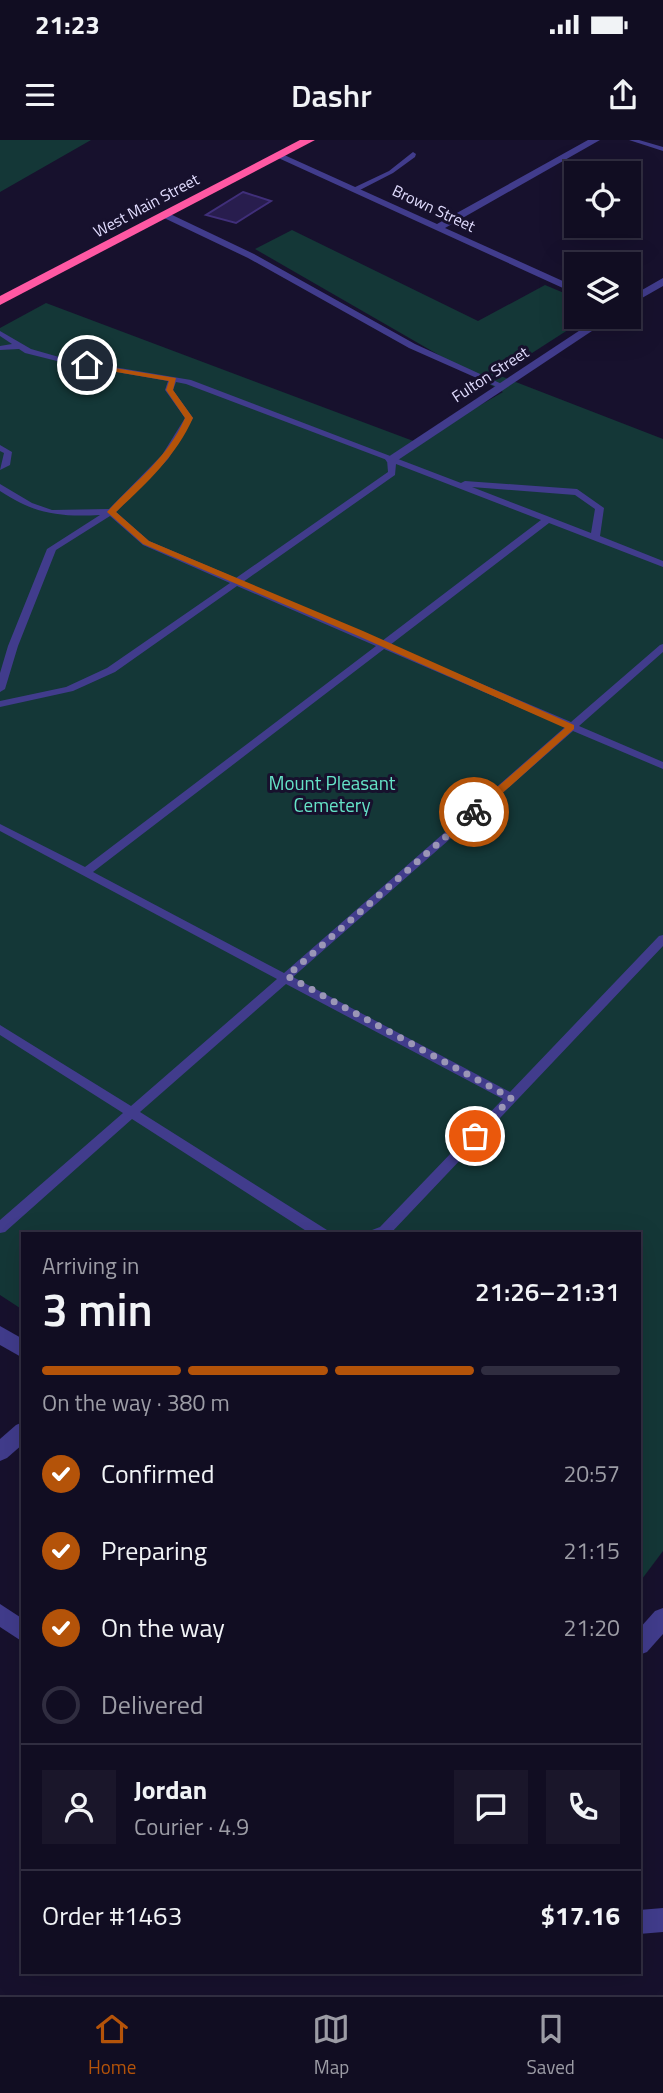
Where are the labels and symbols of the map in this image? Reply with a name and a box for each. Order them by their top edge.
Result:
street label: West Main Street [89,167,204,243]
street label: Brown Street [389,178,480,238]
pin [57,335,117,395]
street label: Fulton Street [447,340,534,408]
park label: Mount Pleasant Cemetery [269,768,396,819]
courier [439,777,509,847]
pin [445,1106,505,1166]

